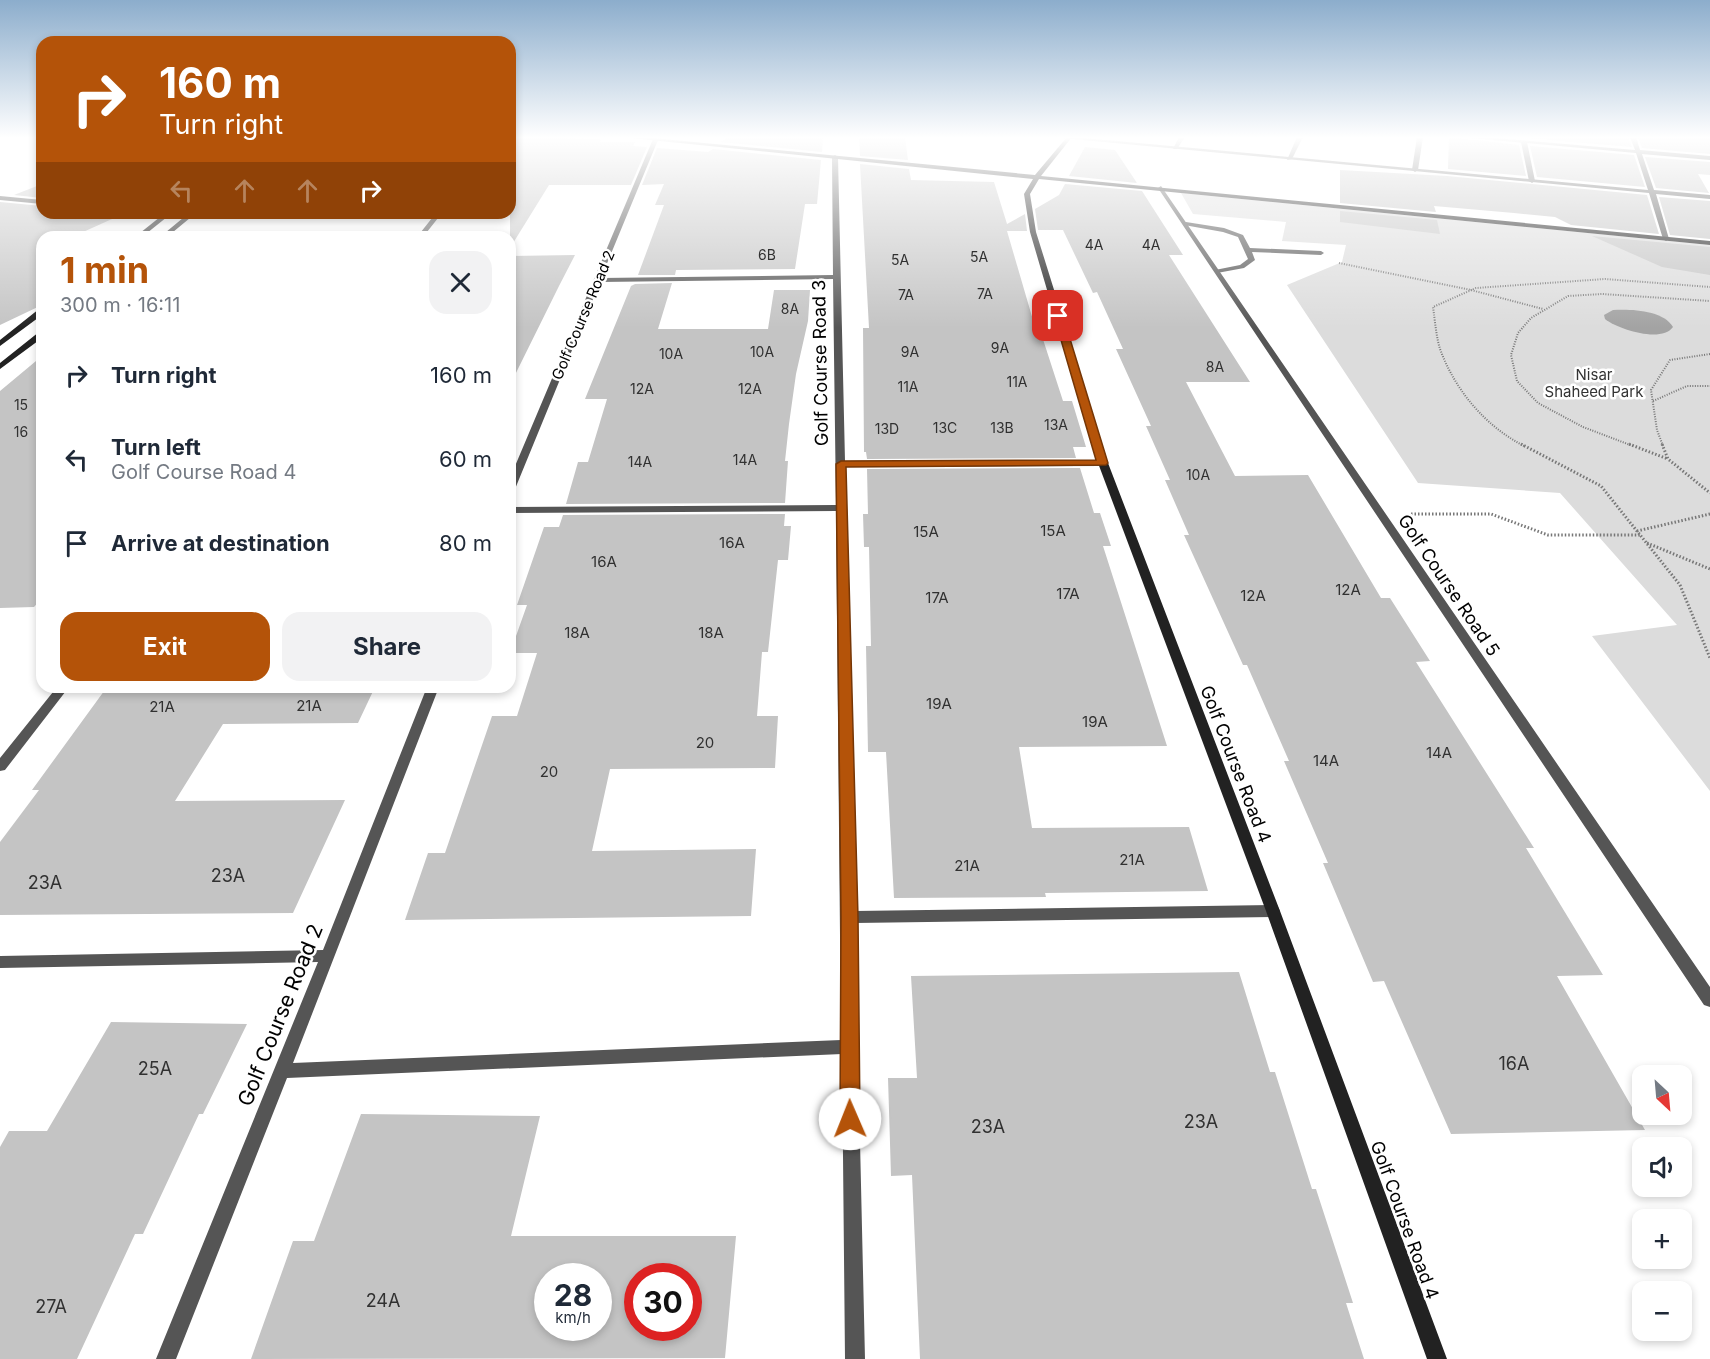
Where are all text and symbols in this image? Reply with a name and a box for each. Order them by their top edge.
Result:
text: 160 m [159,57,281,108]
icon: right [60,60,138,138]
text: Turn right [159,108,283,141]
icon: left [165,174,198,207]
icon: ahead [228,174,261,207]
icon: ahead [291,174,324,207]
icon: right [354,174,387,207]
house number: 4A [1085,236,1104,253]
house number: 4A [1142,236,1161,253]
house number: 6B [758,246,776,263]
text: 1 min [60,248,149,292]
street label: Golf Course Road 2 [547,248,619,382]
house number: 5A [970,248,988,265]
button: close [429,251,492,314]
house number: 5A [891,251,909,268]
street label: Golf Course Road 3 [808,280,832,446]
house number: 7A [977,285,993,302]
house number: 7A [898,286,914,303]
pin [1032,290,1083,341]
text: 300 m · 16:11 [60,293,180,317]
icon: arrive [1041,299,1074,332]
house number: 8A [781,300,799,317]
house number: 9A [991,339,1010,356]
house number: 10A [750,343,774,360]
house number: 9A [901,343,920,360]
house number: 10A [659,345,683,362]
house number: 8A [1206,358,1224,375]
icon: right [60,359,93,392]
text: Turn right [111,362,217,388]
text: 160 m [430,362,492,388]
park label: Nisar Shaheed Park [1545,365,1644,401]
house number: 11A [1006,373,1028,390]
house number: 11A [897,378,919,395]
house number: 12A [630,380,654,397]
house number: 12A [738,380,762,397]
house number: 15 [14,396,28,413]
house number: 13A [1044,416,1068,433]
house number: 13C [933,419,957,436]
house number: 13B [990,419,1014,436]
house number: 13D [875,420,899,437]
house number: 16 [14,423,28,440]
text: Turn left [111,434,201,460]
icon: left [60,443,93,476]
text: 60 m [439,446,492,472]
house number: 14A [733,451,758,468]
house number: 14A [628,453,653,470]
text: Golf Course Road 4 [111,460,296,484]
house number: 10A [1186,466,1210,483]
street label: Golf Course Road 5 [1394,510,1504,660]
house number: 15A [1040,521,1066,540]
house number: 15A [913,522,939,541]
icon: arrive [60,527,93,560]
text: Arrive at destination [111,530,330,556]
text: 80 m [439,530,492,556]
house number: 16A [719,533,745,552]
house number: 16A [591,552,617,571]
house number: 12A [1335,580,1361,599]
house number: 17A [1056,584,1080,603]
house number: 12A [1240,586,1266,605]
house number: 17A [925,588,949,607]
button: Exit [60,612,270,681]
button: Share [282,612,492,681]
house number: 18A [564,623,590,642]
house number: 18A [698,623,724,642]
street label: Golf Course Road 4 [1196,682,1276,846]
house number: 19A [926,694,952,713]
house number: 21A [296,696,322,715]
house number: 21A [149,697,175,716]
house number: 19A [1082,712,1108,731]
house number: 20 [696,733,714,752]
house number: 14A [1426,743,1452,762]
house number: 14A [1313,751,1339,770]
house number: 20 [540,762,558,781]
house number: 21A [1119,850,1145,869]
house number: 21A [954,856,980,875]
house number: 23A [211,865,245,886]
house number: 23A [28,872,62,893]
street label: Golf Course Road 2 [232,920,328,1110]
house number: 16A [1499,1053,1529,1074]
house number: 25A [138,1058,172,1079]
north arrow [1632,1065,1692,1125]
map controls [1632,1065,1692,1341]
position arrow [818,1087,882,1151]
house number: 23A [1184,1111,1218,1132]
house number: 23A [971,1116,1005,1137]
button: sound [1632,1137,1692,1197]
street label: Golf Course Road 4 [1367,1138,1443,1302]
button: + [1632,1209,1692,1269]
speed limit sign: 30 [624,1263,702,1341]
text: 28 [554,1277,592,1313]
button: − [1632,1281,1692,1341]
house number: 24A [366,1290,400,1311]
house number: 27A [35,1296,67,1317]
text: km/h [555,1308,591,1327]

